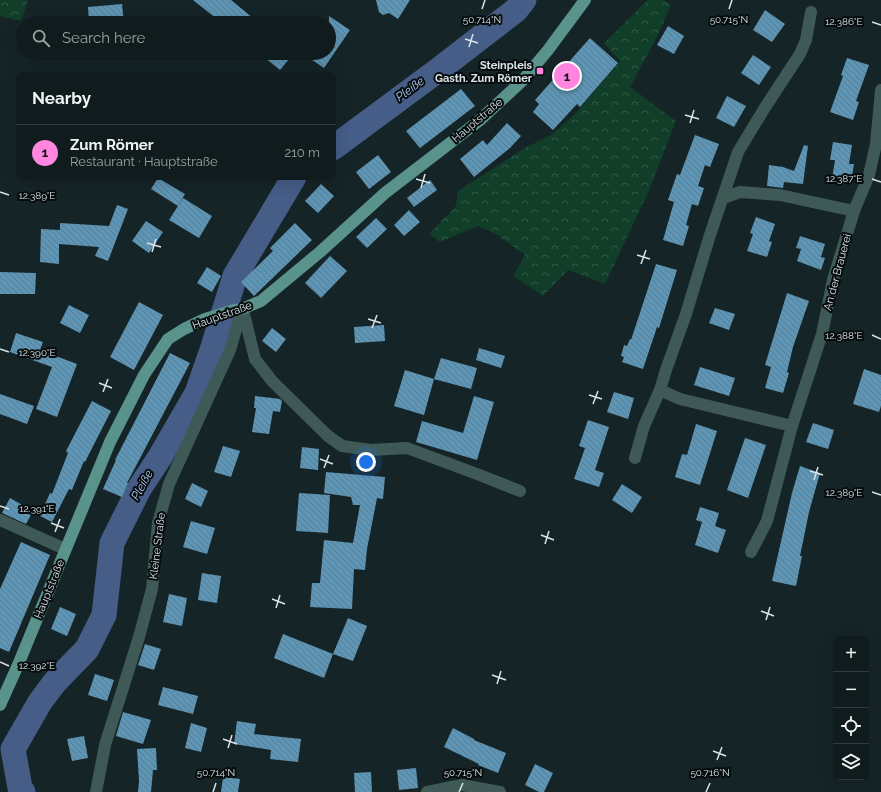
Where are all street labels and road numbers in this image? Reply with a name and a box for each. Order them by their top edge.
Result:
street label: Hauptstraße [449,95,506,145]
street label: An der Brauerei [821,232,854,312]
street label: Hauptstraße [191,299,254,332]
street label: Kleine Straße [147,511,168,580]
street label: Hauptstraße [32,557,67,621]

